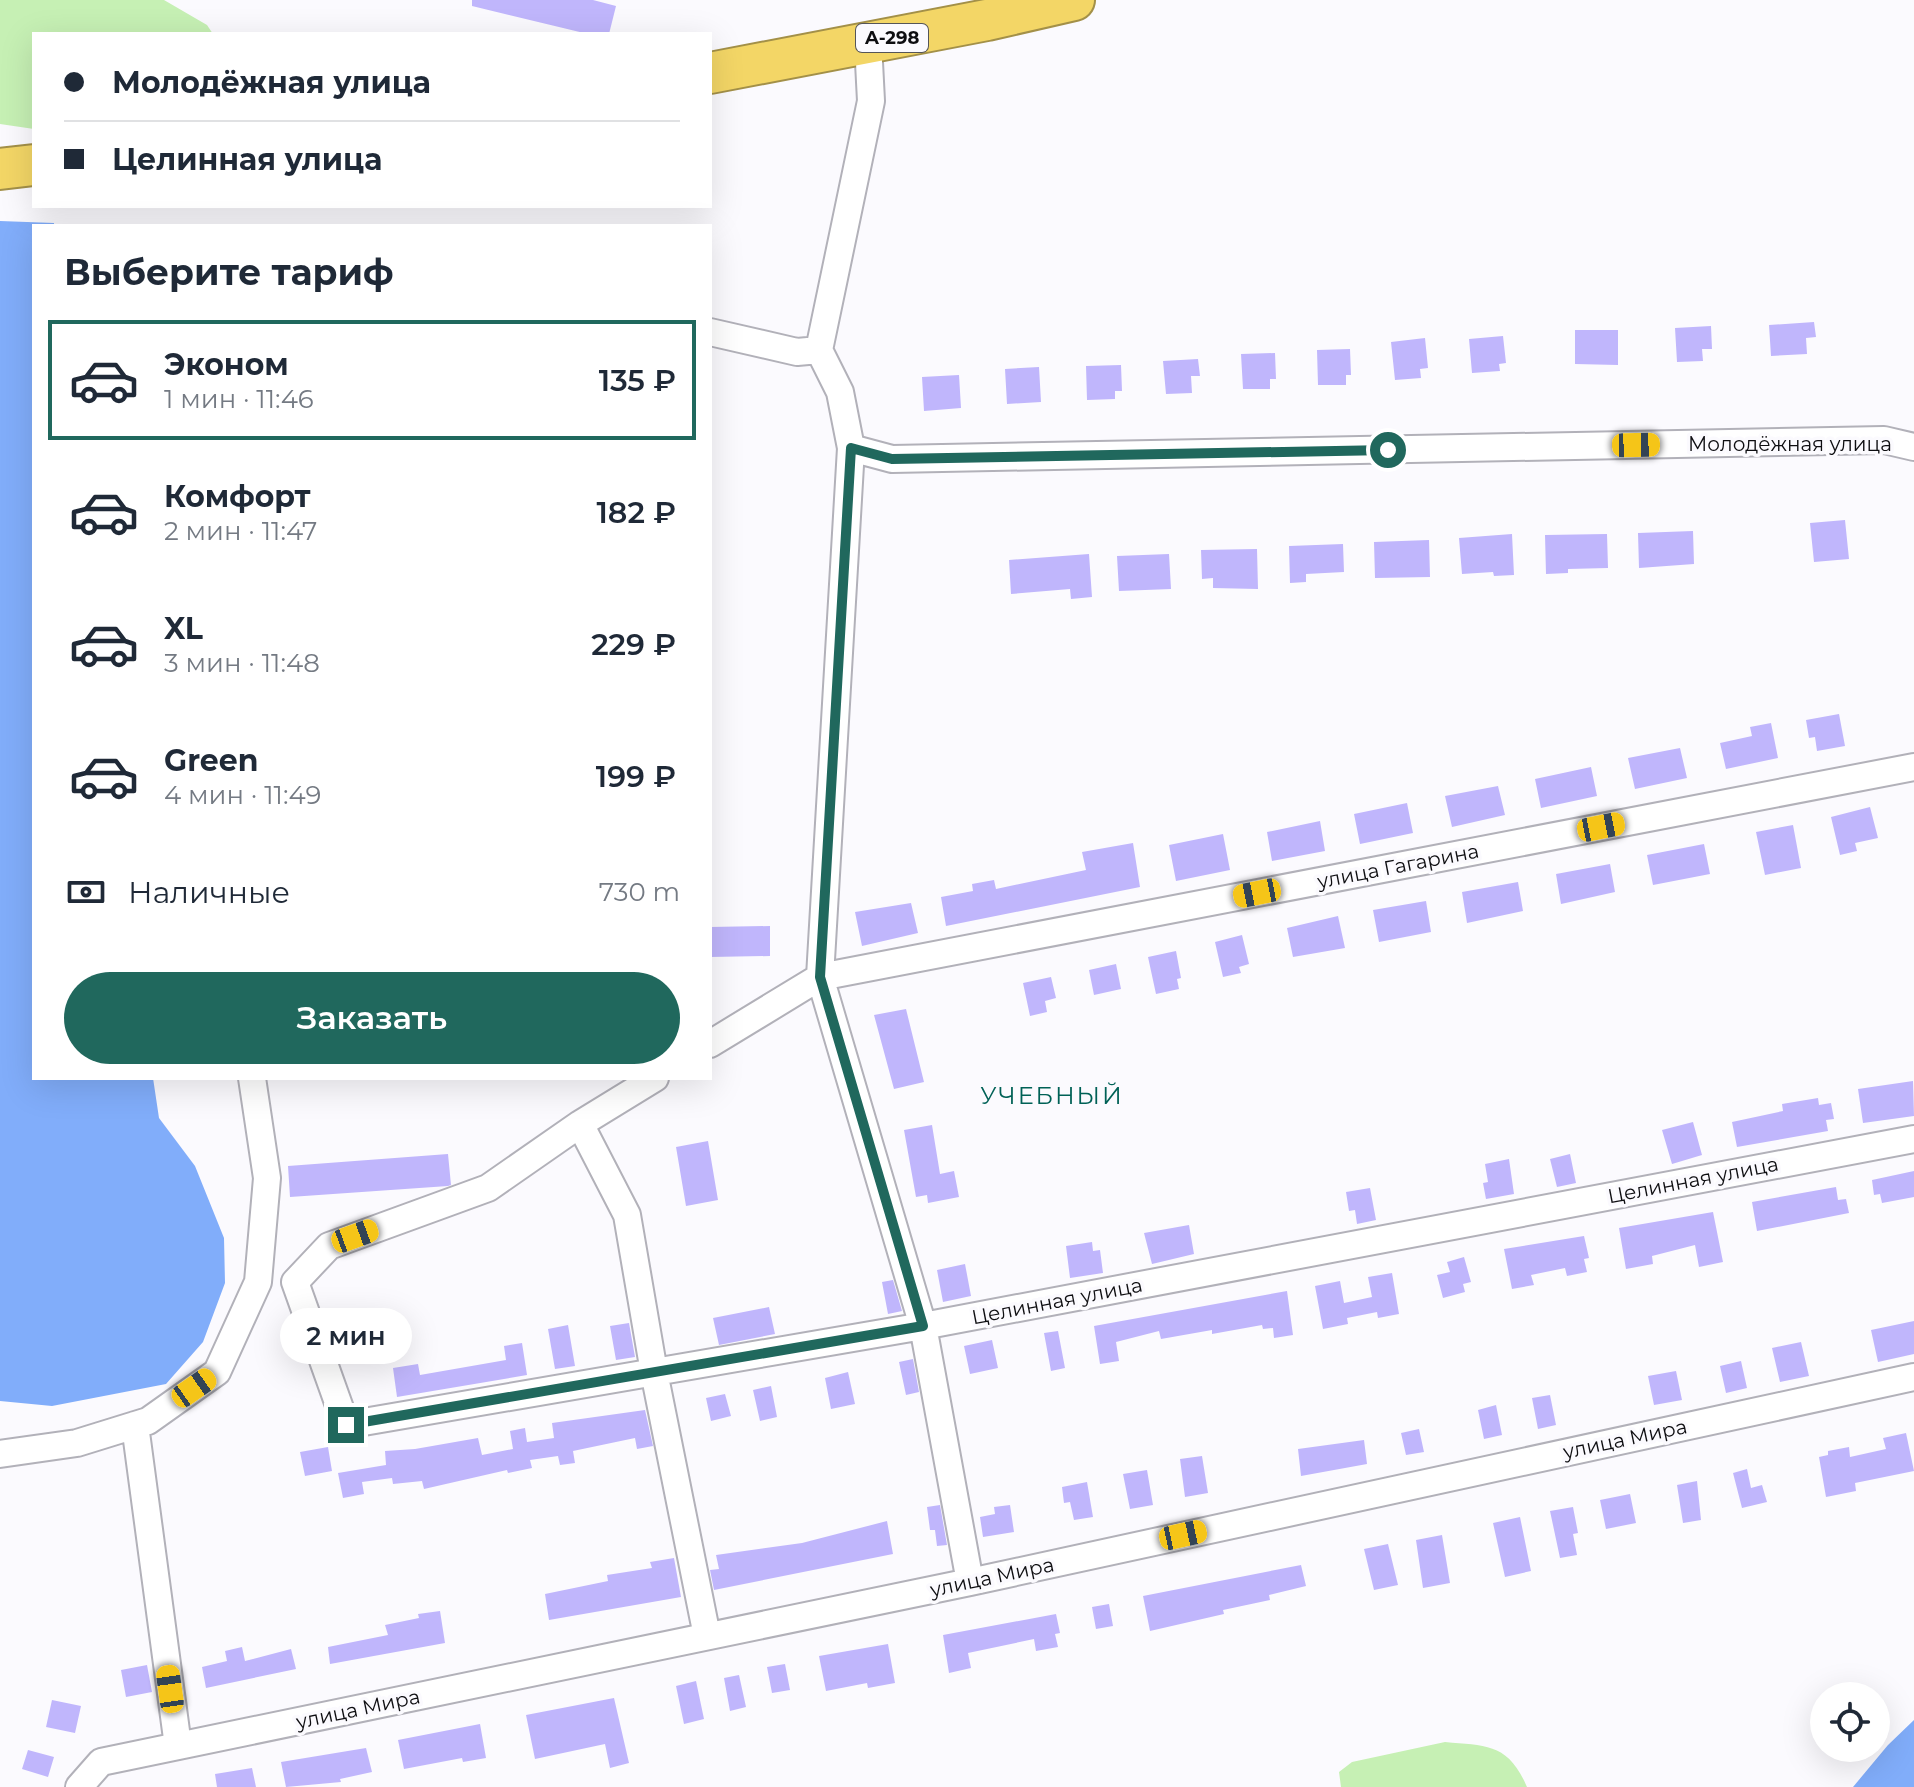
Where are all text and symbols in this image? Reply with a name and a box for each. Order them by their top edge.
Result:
road number: А-298 [856,24,928,52]
text: Молодёжная улица [112,64,431,101]
text: Целинная улица [112,141,382,178]
text: Выберите тариф [64,250,394,294]
icon: car [68,344,140,416]
text: Эконом [164,346,289,383]
text: 135 ₽ [599,362,676,399]
text: 1 мин · 11:46 [164,383,314,415]
route start [1370,432,1406,468]
street label: Молодёжная улица [1688,432,1892,456]
car [1612,433,1660,457]
icon: car [68,476,140,548]
text: Комфорт [164,478,311,515]
text: 182 ₽ [596,494,676,531]
text: 2 мин · 11:47 [164,515,317,547]
icon: car [68,608,140,680]
text: XL [164,610,203,647]
text: 229 ₽ [591,626,676,663]
text: 3 мин · 11:48 [164,647,320,679]
icon: car [68,740,140,812]
text: Green [164,742,258,779]
text: 199 ₽ [596,758,676,795]
text: 4 мин · 11:49 [164,779,321,811]
car [1575,811,1627,843]
street label: улица Гагарина [1314,839,1481,894]
icon: cash [64,870,108,914]
text: Наличные [128,874,290,911]
text: 730 m [599,876,680,908]
car [1231,877,1283,909]
button: Заказать [64,972,680,1064]
district label: УЧЕБНЫЙ [980,1081,1124,1110]
street label: Целинная улица [1606,1152,1780,1208]
car [328,1217,382,1255]
street label: Целинная улица [970,1273,1144,1329]
callout: 2 мин [280,1309,412,1365]
text: 2 мин [306,1320,386,1352]
car [167,1364,221,1412]
route end [328,1407,364,1443]
street label: улица Мира [1560,1414,1689,1464]
car [1157,1518,1209,1552]
street label: улица Мира [927,1552,1056,1602]
car [155,1664,185,1714]
map controls [1810,1682,1890,1762]
button: locate [1810,1682,1890,1762]
street label: улица Мира [293,1684,422,1734]

